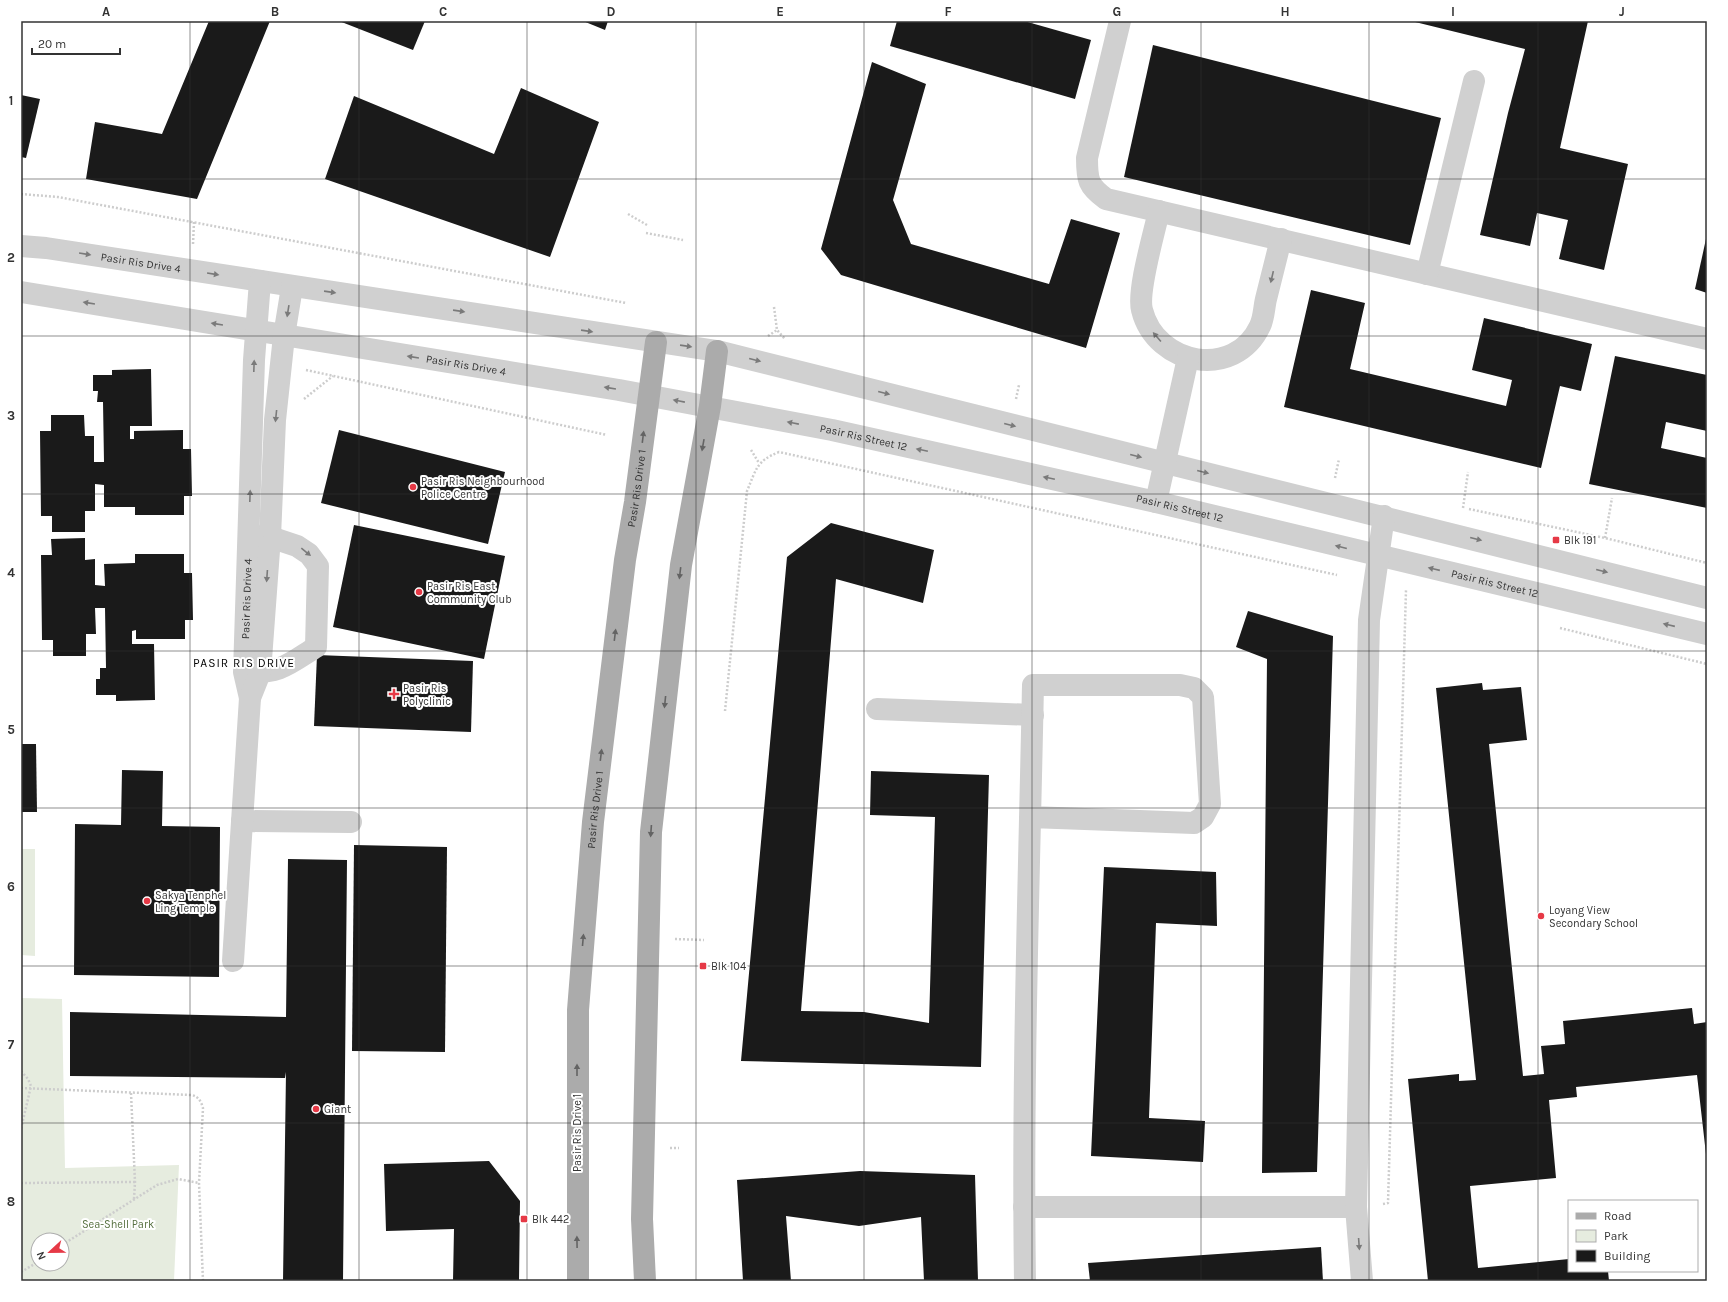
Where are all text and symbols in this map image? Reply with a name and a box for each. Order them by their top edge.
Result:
text: A [102,4,110,19]
text: B [271,4,279,19]
text: C [439,4,447,19]
text: D [607,4,616,19]
text: E [776,4,784,19]
text: F [944,4,952,19]
text: G [1113,4,1121,19]
text: H [1280,4,1290,19]
text: I [1451,4,1455,19]
text: J [1619,4,1625,19]
scale bar [32,30,120,56]
text: 20 m [38,37,66,51]
text: 1 [9,93,13,108]
text: 2 [7,250,15,265]
street label: Pasir Ris Drive 4 [100,250,182,276]
one-way arrow [79,251,91,257]
one-way arrow [207,271,219,277]
one-way arrow [1268,271,1274,284]
one-way arrow [324,289,336,295]
one-way arrow [83,300,95,306]
one-way arrow [285,305,291,317]
one-way arrow [453,308,465,314]
one-way arrow [211,321,223,327]
one-way arrow [581,328,593,334]
one-way arrow [1152,332,1161,342]
one-way arrow [680,343,692,349]
street label: Pasir Ris Drive 4 [425,352,507,378]
one-way arrow [407,354,419,360]
one-way arrow [749,357,761,363]
one-way arrow [250,360,257,372]
one-way arrow [604,385,617,391]
one-way arrow [878,390,890,396]
one-way arrow [673,397,685,403]
text: 3 [7,408,15,423]
one-way arrow [272,410,279,422]
one-way arrow [787,419,799,425]
street label: Pasir Ris Street 12 [819,422,908,454]
one-way arrow [1004,422,1016,428]
one-way arrow [640,431,646,443]
one-way arrow [699,439,705,451]
one-way arrow [916,447,928,453]
street label: Pasir Ris Drive 1 [625,449,649,528]
one-way arrow [1130,453,1142,459]
one-way arrow [1197,469,1209,475]
one-way arrow [1043,474,1055,480]
place label: Pasir Ris Neighbourhood Police Centre [421,475,545,501]
marker: Pasir Ris Neighbourhood Police Centre [408,482,418,492]
one-way arrow [247,490,254,502]
street label: Pasir Ris Street 12 [1135,492,1224,525]
place label: Blk 191 [1564,534,1596,547]
marker: Blk 191 [1551,535,1561,545]
one-way arrow [1470,537,1482,543]
one-way arrow [1335,544,1347,550]
one-way arrow [300,548,311,557]
street label: Pasir Ris Drive 4 [239,558,255,639]
text: 4 [7,565,15,580]
one-way arrow [1427,566,1440,572]
one-way arrow [677,567,683,579]
street label: Pasir Ris Street 12 [1450,567,1540,600]
one-way arrow [1596,568,1608,574]
one-way arrow [264,570,271,582]
place label: Pasir Ris East Community Club [427,580,512,606]
marker: Pasir Ris East Community Club [414,587,424,597]
one-way arrow [1663,622,1675,628]
one-way arrow [612,629,618,641]
district label: PASIR RIS DRIVE [193,656,295,670]
place label: Pasir Ris Polyclinic [403,682,451,708]
marker: Pasir Ris Polyclinic [388,688,400,700]
one-way arrow [662,696,668,708]
text: 5 [7,722,15,737]
one-way arrow [598,749,604,761]
street label: Pasir Ris Drive 1 [585,770,606,849]
one-way arrow [648,825,655,837]
text: 6 [7,879,15,894]
place label: Sakya Tenphel Ling Temple [155,889,226,915]
marker: Sakya Tenphel Ling Temple [142,896,152,906]
place label: Loyang View Secondary School [1549,904,1638,930]
marker: Loyang View Secondary School [1536,911,1546,921]
one-way arrow [580,934,587,946]
place label: Blk 104 [711,960,746,973]
marker: Blk 104 [698,961,708,971]
text: 7 [8,1037,15,1052]
one-way arrow [574,1063,580,1076]
street label: Pasir Ris Drive 1 [571,1094,584,1172]
place label: Giant [324,1103,351,1116]
marker: Giant [311,1104,321,1114]
text: 8 [7,1194,15,1209]
legend [1568,1200,1698,1272]
text: Road [1604,1209,1632,1223]
place label: Blk 442 [532,1213,569,1226]
marker: Blk 442 [519,1214,529,1224]
park label: Sea-Shell Park [82,1218,154,1231]
text: Park [1604,1229,1629,1243]
north arrow [30,1232,70,1272]
one-way arrow [574,1235,580,1248]
one-way arrow [1355,1238,1362,1250]
text: N [34,1249,49,1262]
text: Building [1604,1249,1651,1263]

